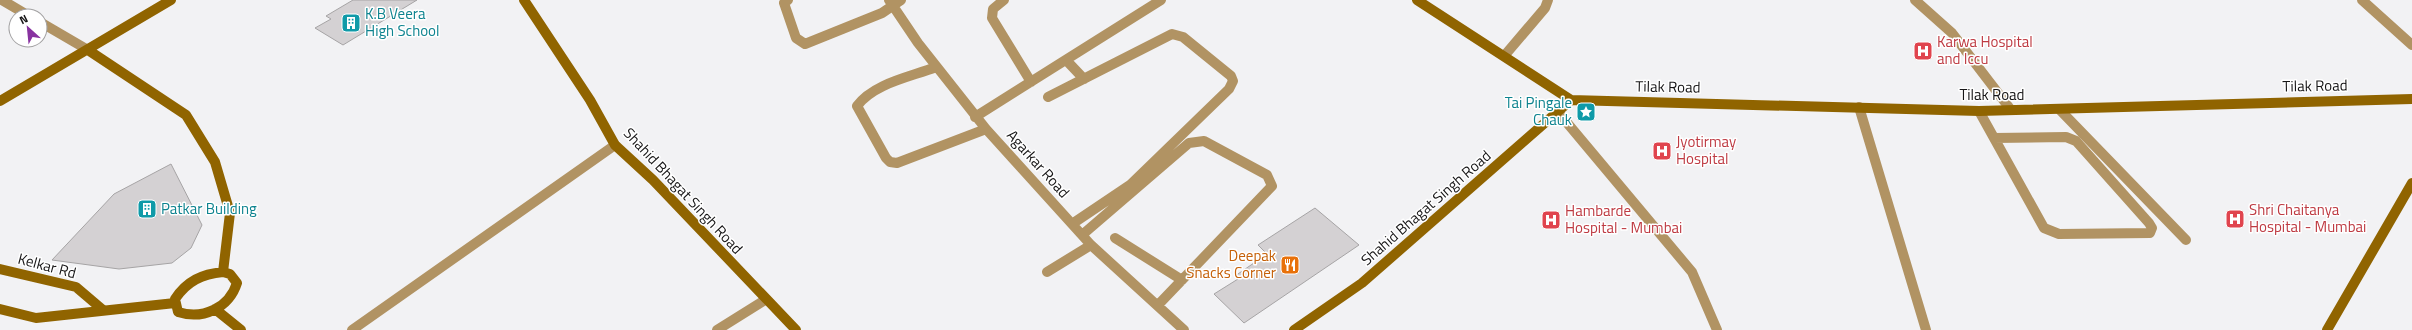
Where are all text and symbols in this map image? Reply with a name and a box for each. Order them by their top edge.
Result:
place label: K.B Veera High School [365,2,440,42]
north arrow [8,8,48,48]
text: N [16,10,30,28]
building icon: K.B Veera High School [340,12,362,34]
place label: Karwa Hospital and Iccu [1937,30,2033,70]
hospital icon: Karwa Hospital and Iccu [1912,40,1934,62]
street label: Tilak Road [2282,73,2348,98]
street label: Tilak Road [1635,74,1701,99]
street label: Tilak Road [1959,83,2025,106]
place label: Tai Pingale Chauk [1505,91,1572,131]
place icon: Tai Pingale Chauk [1575,101,1597,123]
street label: Shahid Bhagat Singh Road [618,122,748,259]
street label: Agarkar Road [1001,124,1075,203]
place label: Jyotirmay Hospital [1676,130,1736,170]
hospital icon: Jyotirmay Hospital [1651,140,1673,162]
street label: Shahid Bhagat Singh Road [1356,145,1496,271]
place label: Patkar Building [161,197,257,220]
building icon: Patkar Building [136,198,158,220]
place label: Shri Chaitanya Hospital - Mumbai [2249,198,2366,238]
place label: Hambarde Hospital - Mumbai [1565,199,1682,239]
hospital icon: Shri Chaitanya Hospital - Mumbai [2224,208,2246,230]
hospital icon: Hambarde Hospital - Mumbai [1540,209,1562,231]
place label: Deepak Snacks Corner [1186,244,1276,284]
street label: Kelkar Rd [15,247,79,284]
restaurant icon: Deepak Snacks Corner [1279,254,1301,276]

